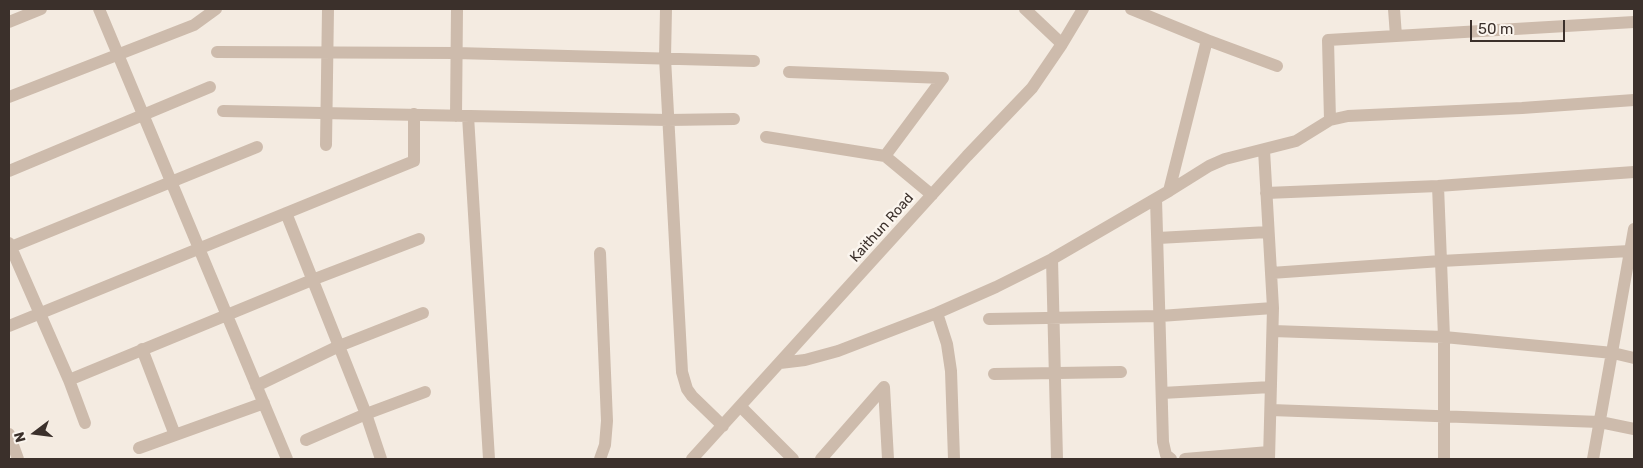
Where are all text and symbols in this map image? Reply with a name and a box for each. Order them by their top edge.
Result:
scale bar [1473,10,1568,42]
text: 50 m [1478,20,1513,38]
street label: Kaithun Road [847,190,917,266]
north arrow [10,408,60,458]
text: N [11,430,30,444]

